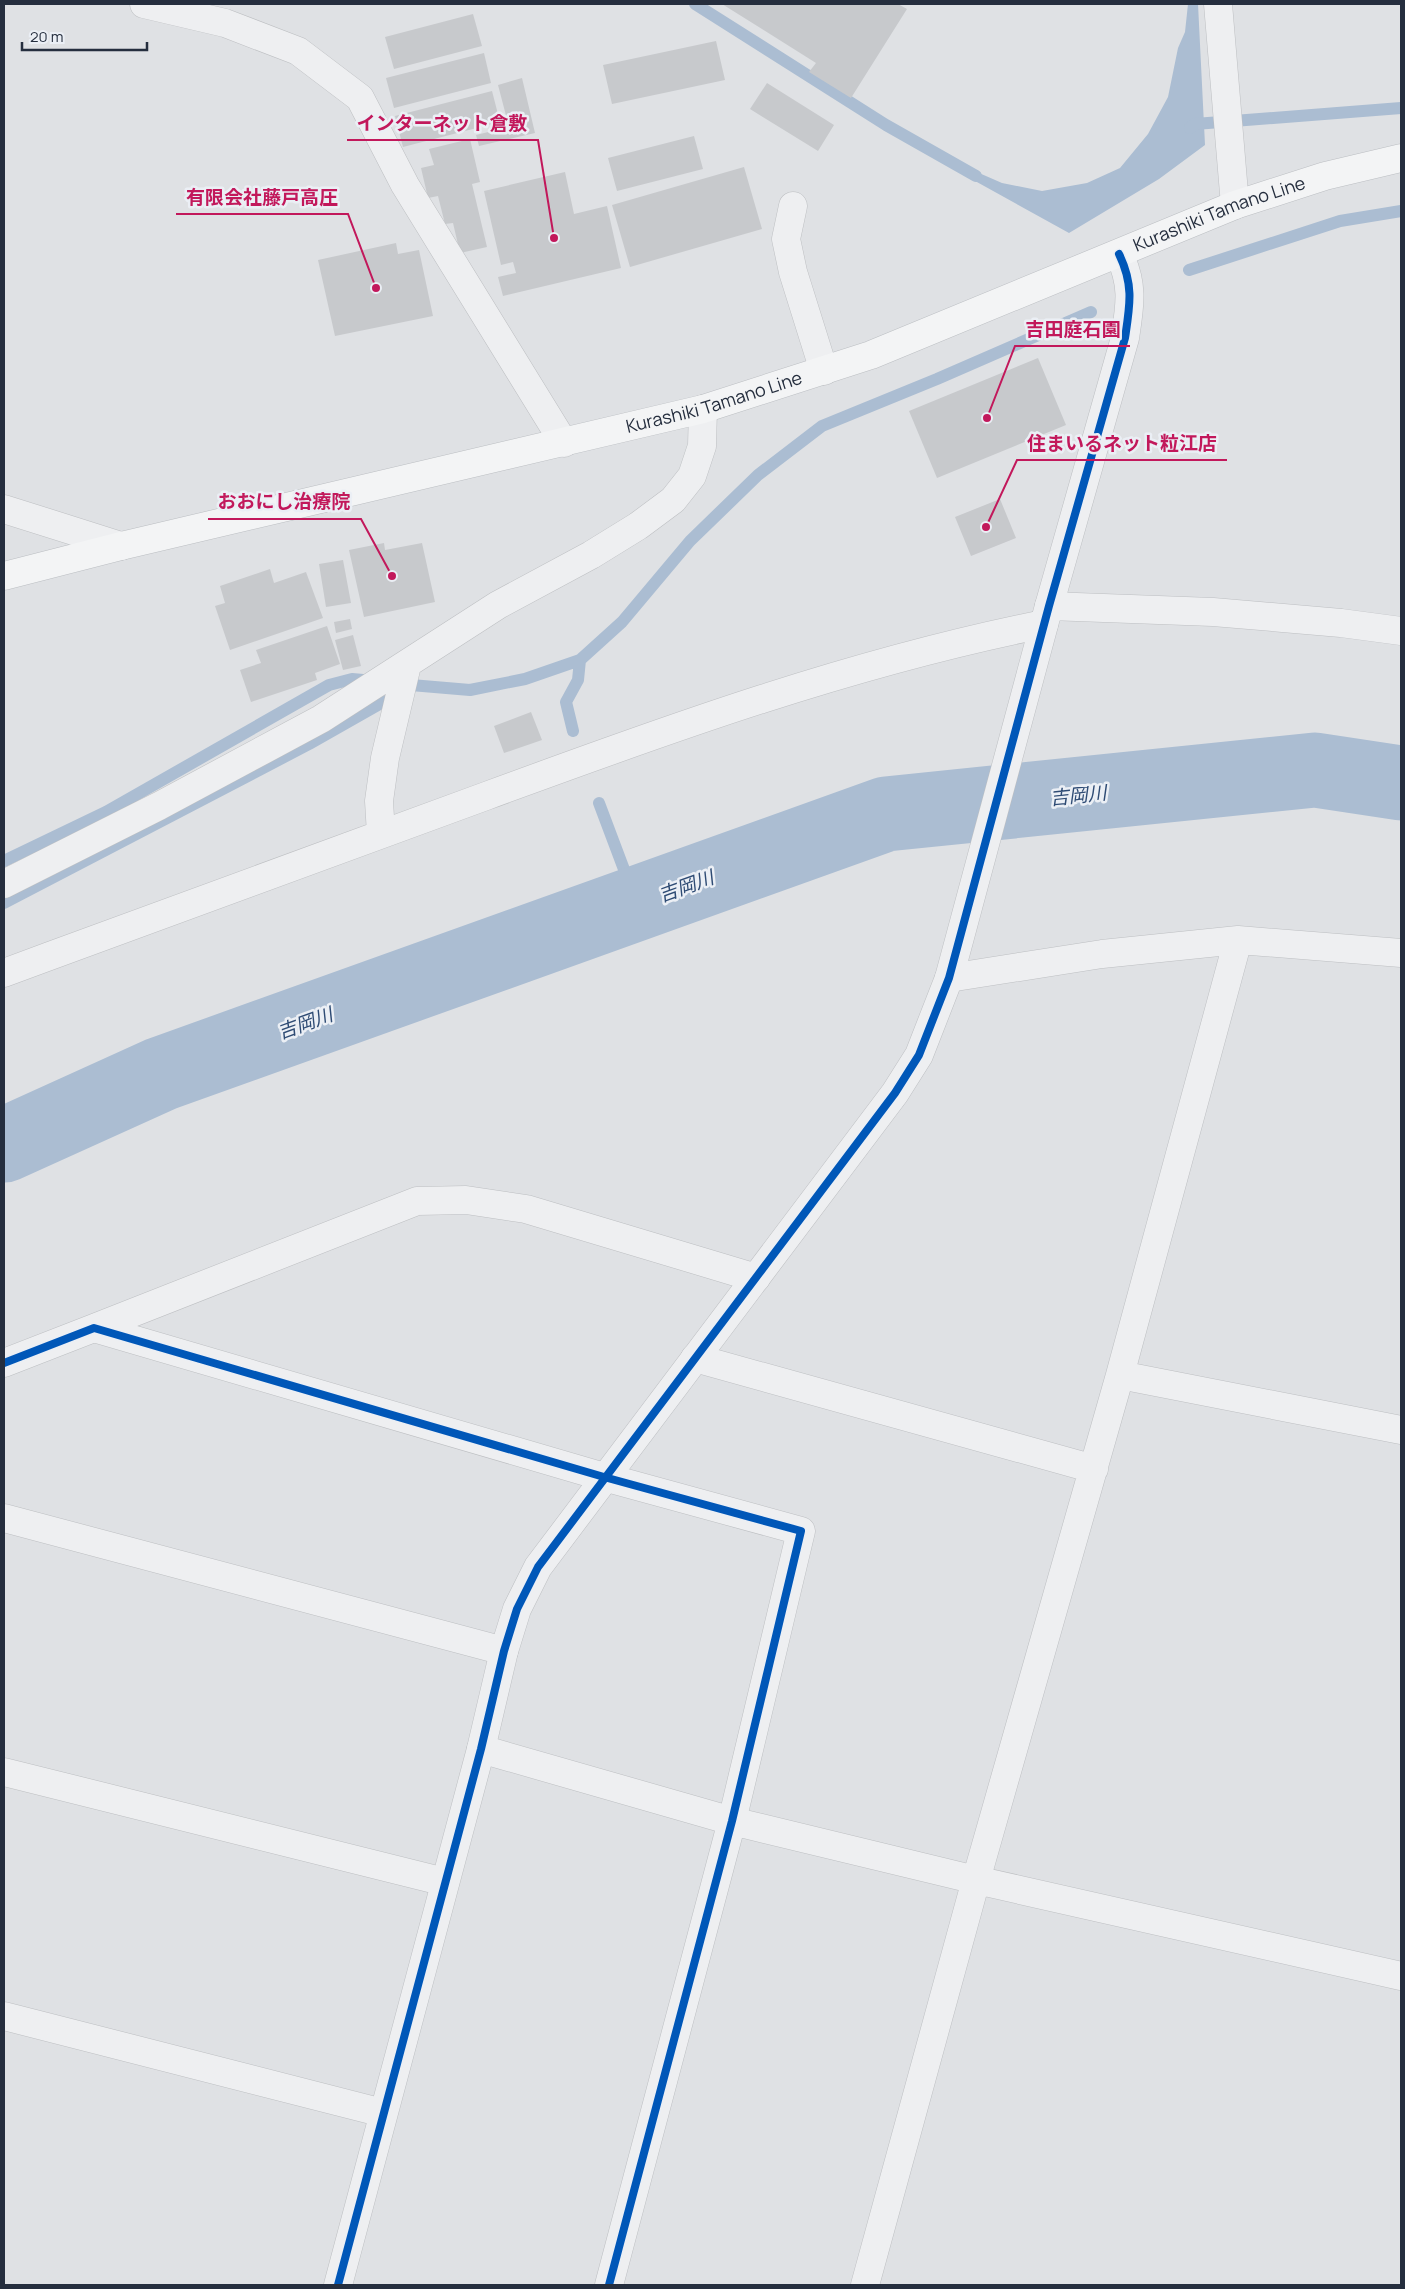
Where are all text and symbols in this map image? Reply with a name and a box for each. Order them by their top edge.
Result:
scale bar [22,20,148,52]
text: 20 m [30,26,63,47]
callout: インターネット倉敷 [347,106,538,140]
text: インターネット倉敷 [356,110,528,136]
street label: Kurashiki Tamano Line [1129,170,1308,257]
callout: 有限会社藤戸高圧 [176,180,348,214]
text: 有限会社藤戸高圧 [186,184,338,210]
callout: 吉田庭石園 [1015,312,1130,346]
text: 吉田庭石園 [1025,316,1121,342]
street label: Kurashiki Tamano Line [623,365,805,438]
callout: 住まいるネット粒江店 [1017,426,1227,460]
text: 住まいるネット粒江店 [1027,430,1217,456]
callout: おおにし治療院 [208,485,361,519]
text: おおにし治療院 [217,488,351,514]
water label: 吉岡川 [1048,779,1110,811]
water label: 吉岡川 [655,863,719,908]
water label: 吉岡川 [274,1000,338,1045]

